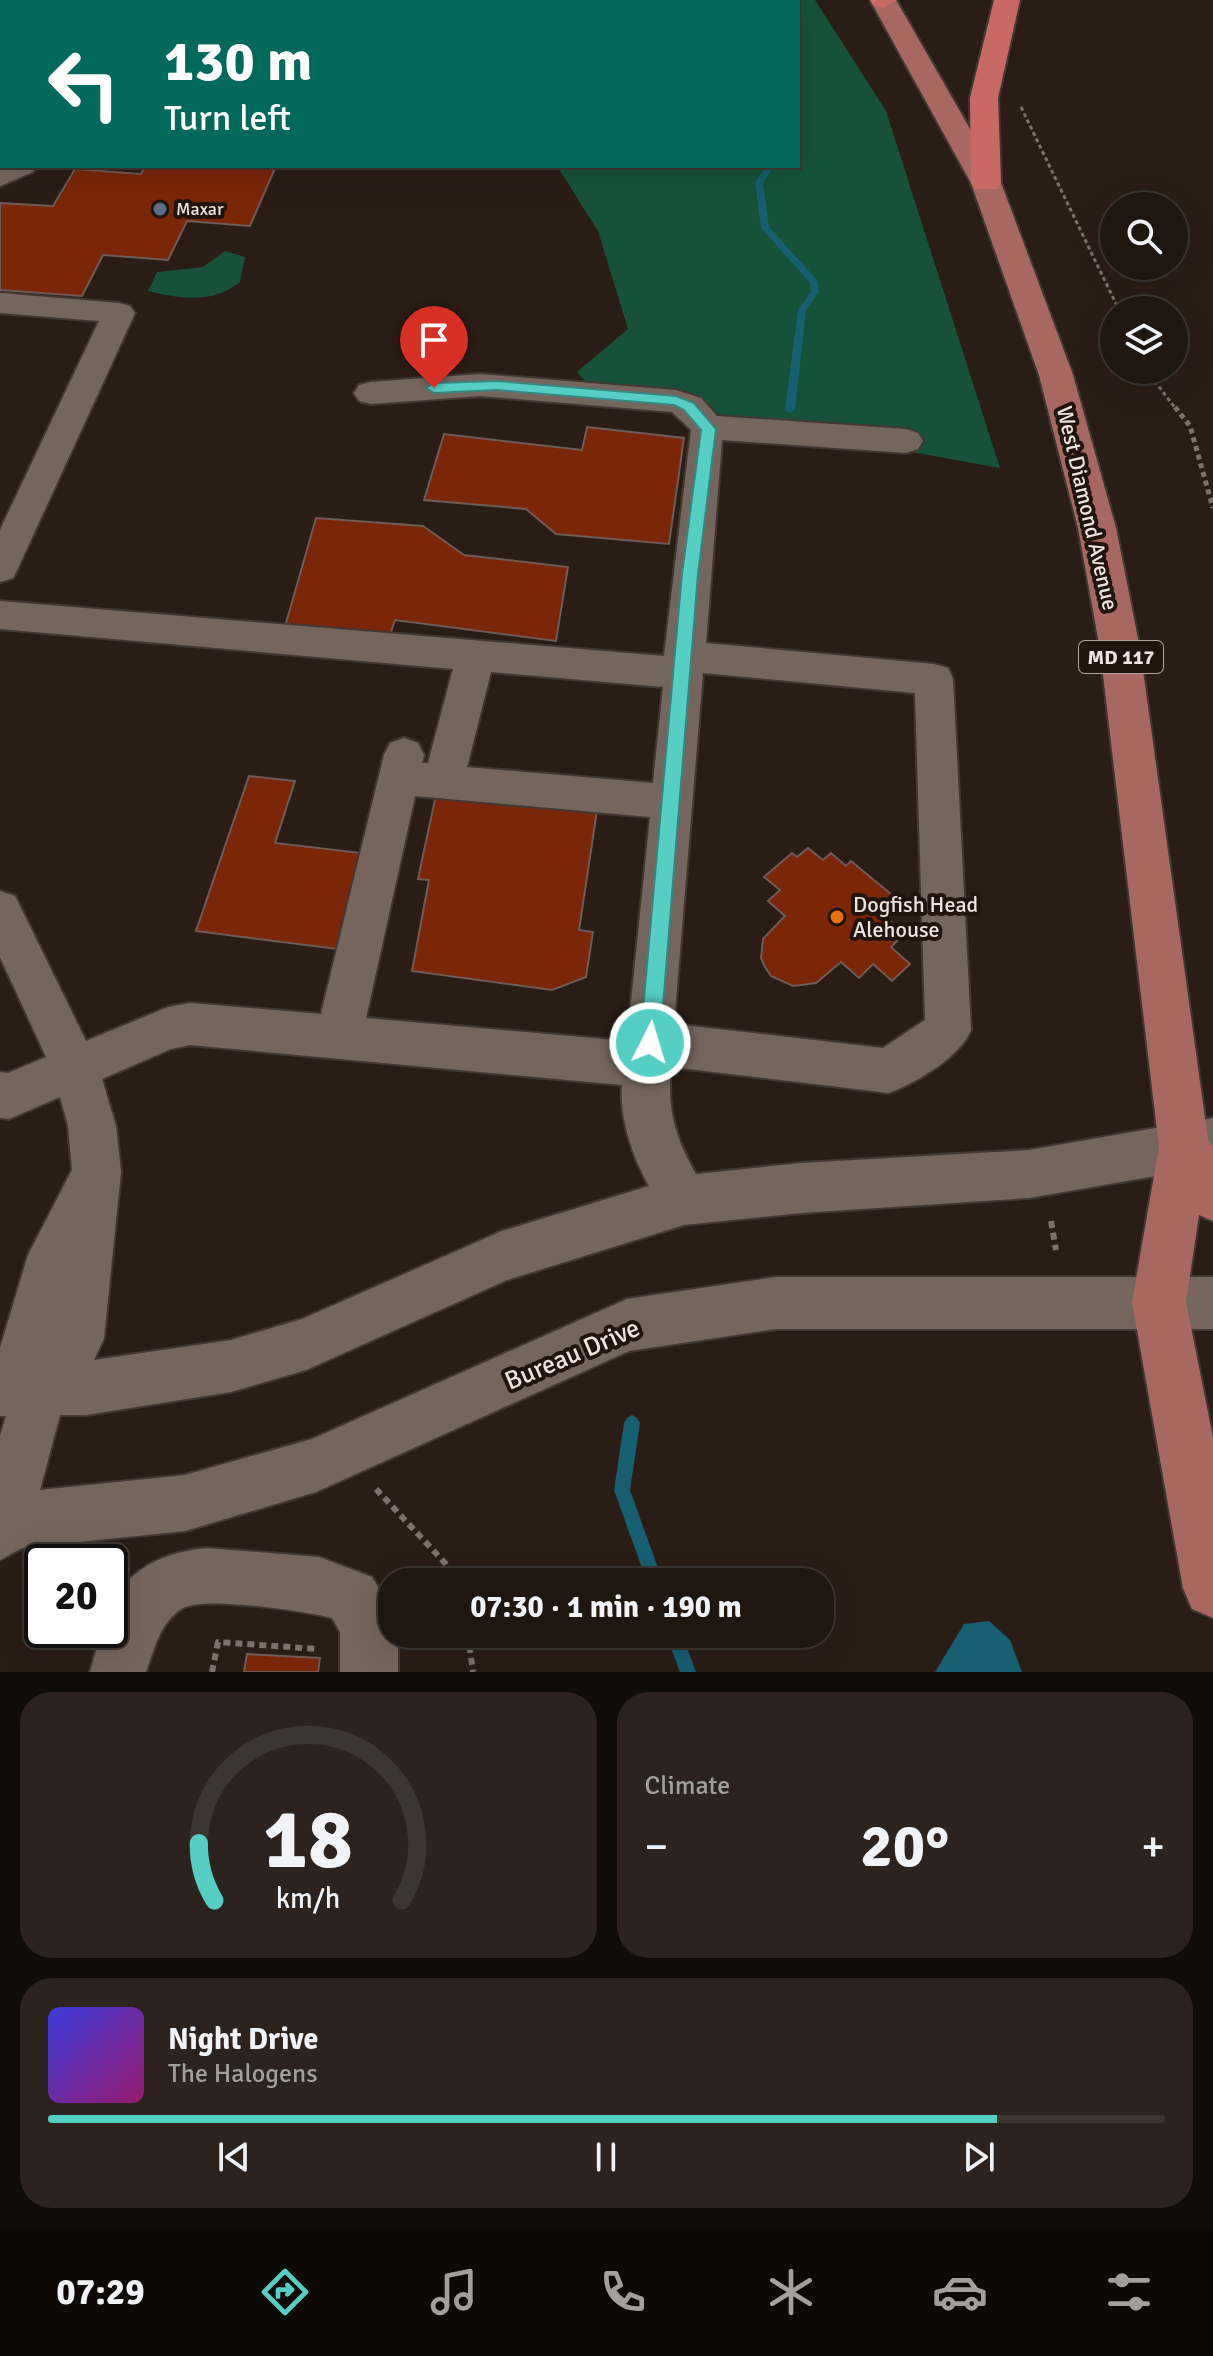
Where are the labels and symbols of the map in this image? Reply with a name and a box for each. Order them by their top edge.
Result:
place label: Maxar [176,198,224,220]
marker: Maxar [151,200,169,218]
pin [400,306,468,388]
street label: West Diamond Avenue [1051,403,1124,613]
road number: MD 117 [1079,641,1163,673]
place label: Dogfish Head Alehouse [853,891,978,943]
marker: Dogfish Head Alehouse [828,908,846,926]
position arrow [608,1001,692,1085]
street label: Bureau Drive [500,1312,645,1398]
speed limit sign: 20 [24,1544,128,1648]

